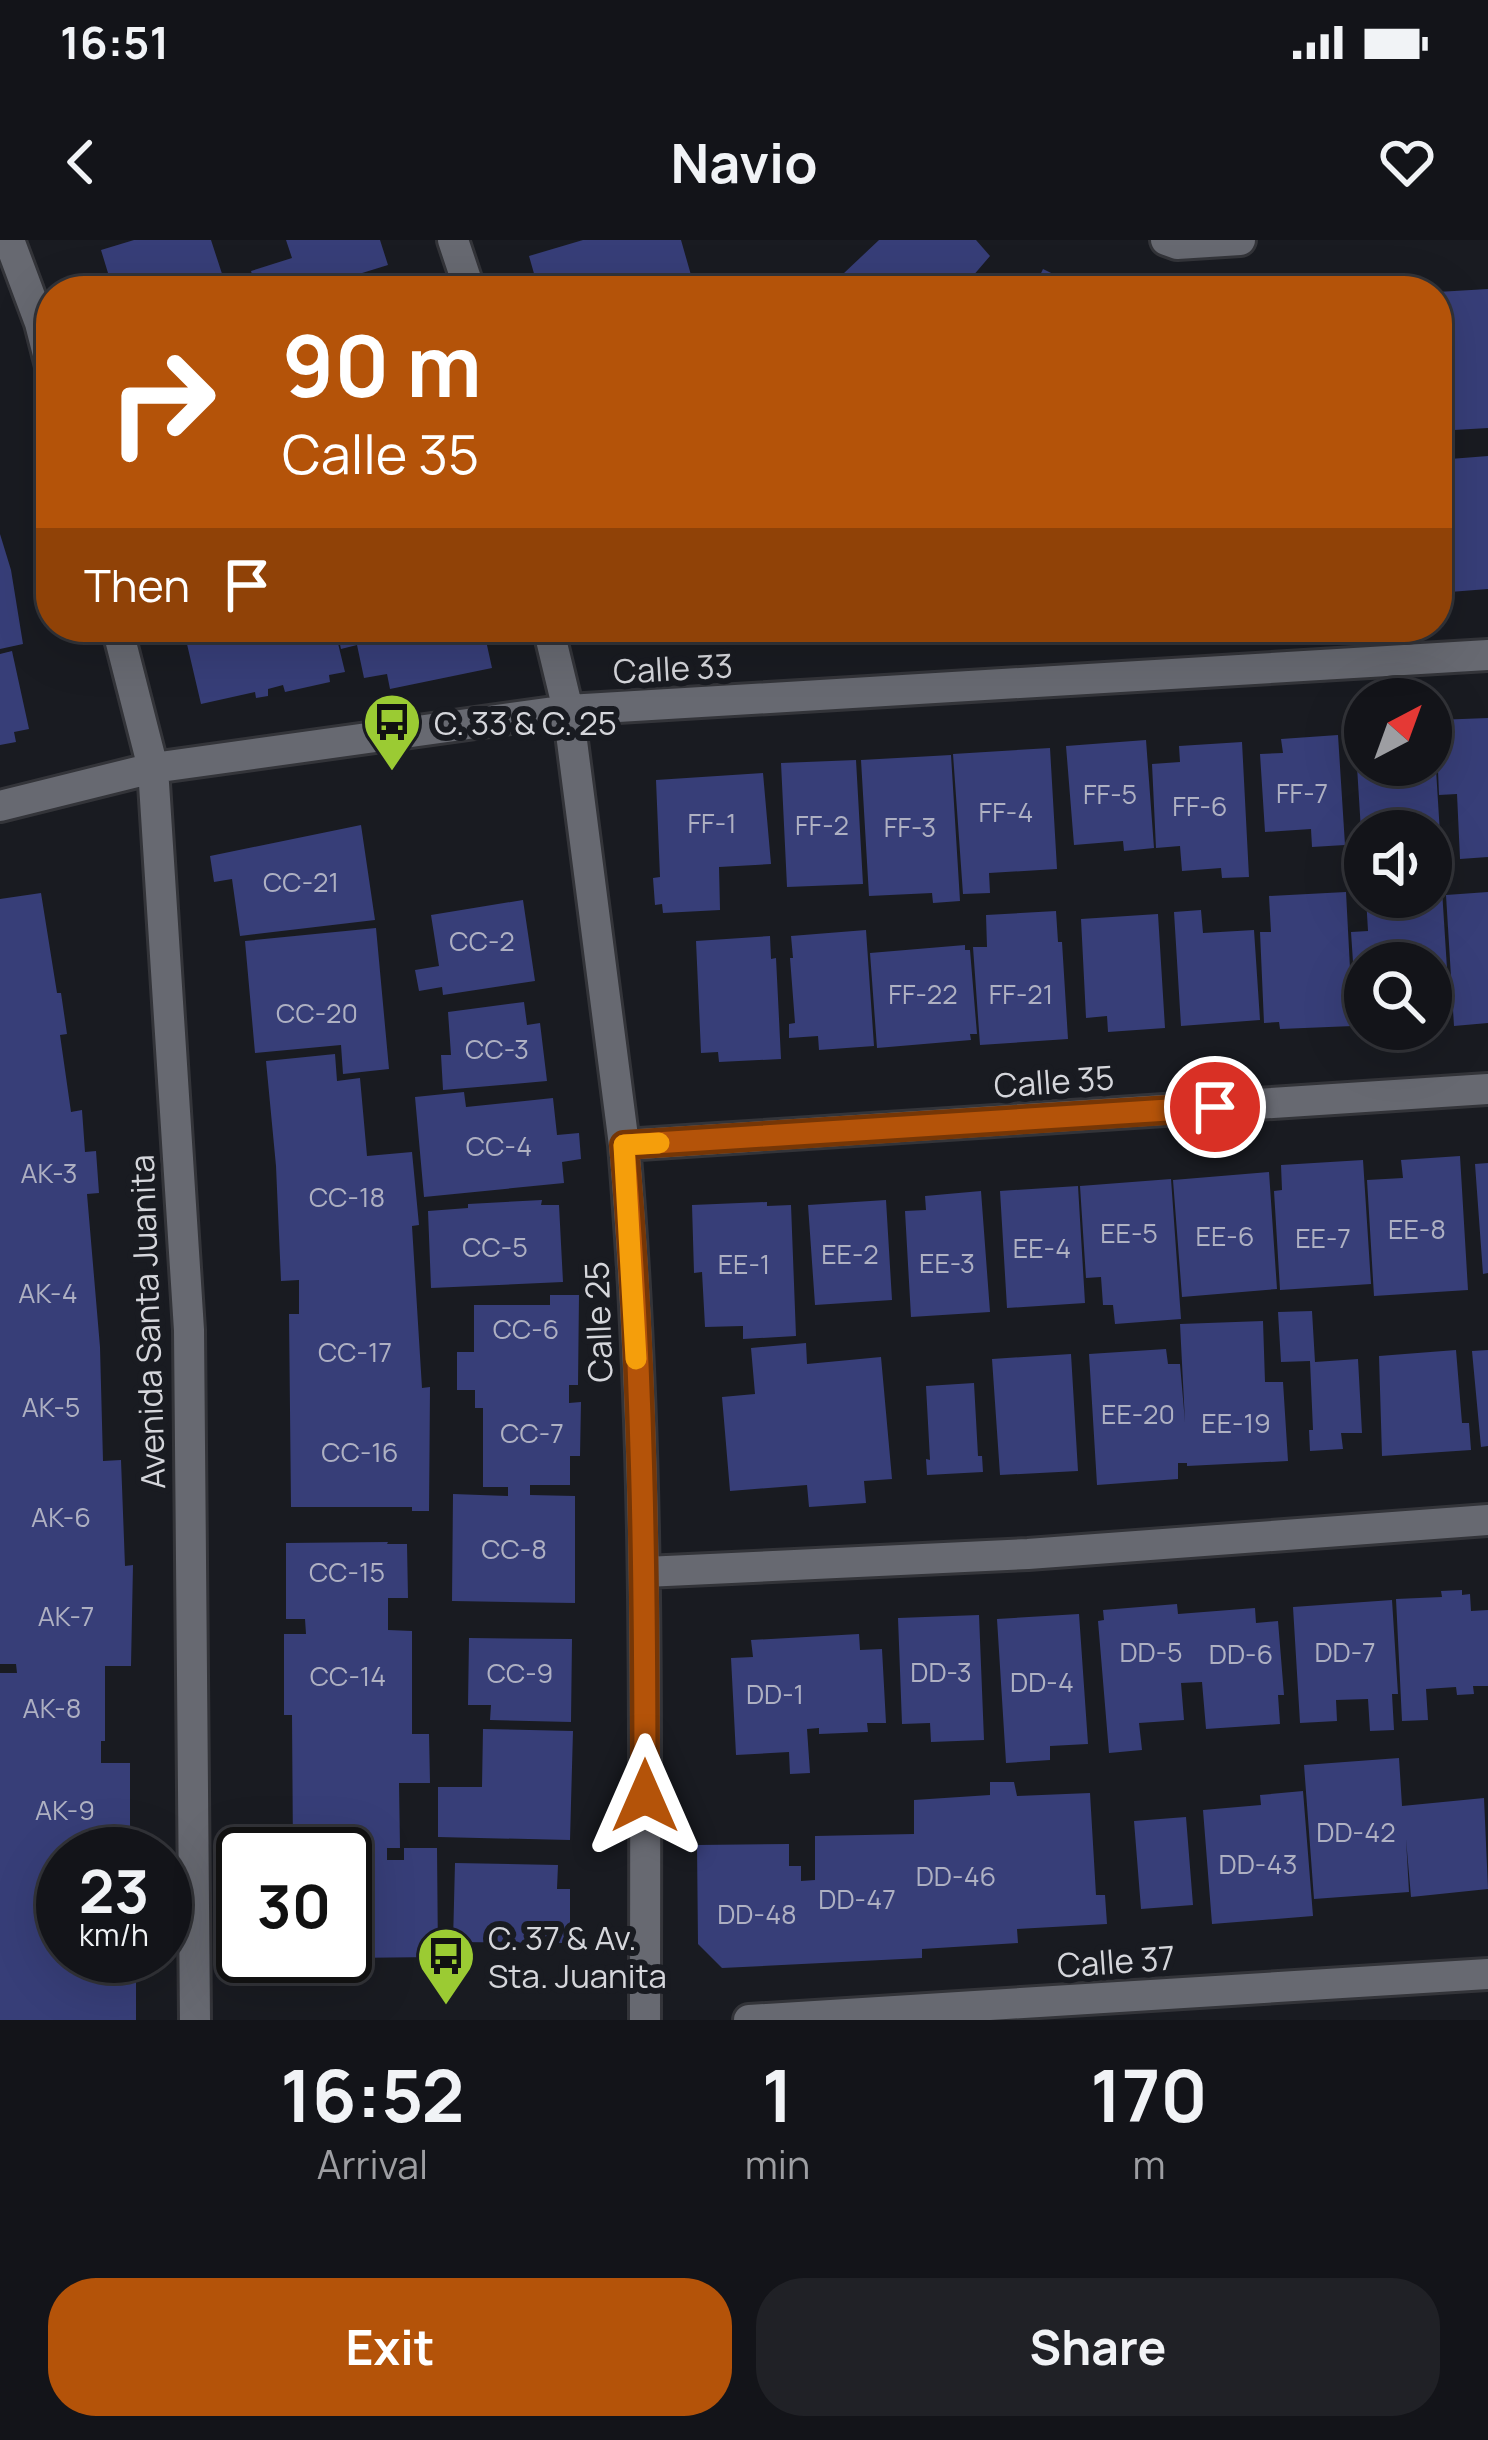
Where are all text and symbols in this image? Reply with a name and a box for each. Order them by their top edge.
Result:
text: 16:51 [60,11,169,73]
text: Navio [670,125,818,199]
icon: back [48,129,114,195]
icon: heart [1374,129,1440,195]
text: 90 m [282,307,482,422]
icon: right [84,324,240,480]
text: Calle 35 [282,416,479,490]
icon: arrive [214,552,280,618]
text: Then [84,554,190,616]
street label: Calle 33 [612,642,734,694]
north arrow [1344,678,1452,786]
map controls [1344,678,1452,1050]
bus stop icon: C. 33 & C. 25 [361,691,423,773]
place label: C. 33 & C. 25 [434,700,617,745]
house number: FF-7 [1276,774,1328,811]
house number: FF-5 [1083,775,1137,812]
house number: FF-6 [1172,787,1228,824]
house number: FF-4 [979,793,1033,830]
house number: FF-1 [687,804,737,841]
house number: FF-2 [795,806,849,843]
house number: FF-3 [884,808,936,845]
button: sound [1344,810,1452,918]
house number: CC-21 [263,863,339,900]
house number: CC-2 [449,922,515,959]
button: search [1344,942,1452,1050]
house number: FF-22 [888,975,958,1012]
house number: FF-21 [989,975,1053,1012]
house number: CC-20 [276,994,358,1031]
house number: CC-3 [465,1030,529,1067]
street label: Calle 35 [992,1054,1116,1108]
pin [1164,1056,1266,1158]
icon: arrive [1182,1074,1248,1140]
house number: CC-4 [466,1127,532,1164]
house number: AK-3 [21,1154,77,1191]
street label: Avenida Santa Juanita [119,1154,175,1490]
house number: CC-18 [309,1178,385,1215]
house number: EE-8 [1388,1210,1446,1247]
house number: EE-5 [1100,1214,1158,1251]
house number: EE-6 [1196,1217,1254,1254]
house number: EE-7 [1295,1219,1351,1256]
house number: CC-5 [462,1228,528,1265]
house number: EE-4 [1013,1229,1071,1266]
house number: EE-2 [821,1235,879,1272]
house number: EE-3 [919,1244,975,1281]
house number: EE-1 [718,1245,770,1282]
street label: Calle 25 [573,1261,623,1383]
house number: AK-4 [18,1274,78,1311]
house number: CC-6 [493,1310,559,1347]
house number: CC-17 [318,1333,392,1370]
house number: AK-5 [22,1388,80,1425]
house number: EE-20 [1101,1395,1175,1432]
house number: EE-19 [1201,1404,1271,1441]
house number: CC-7 [500,1414,564,1451]
house number: CC-16 [321,1433,399,1470]
house number: AK-6 [31,1498,91,1535]
house number: CC-8 [481,1530,547,1567]
house number: CC-15 [309,1553,385,1590]
house number: AK-7 [38,1597,94,1634]
house number: DD-5 [1119,1633,1183,1670]
house number: DD-7 [1314,1633,1376,1670]
house number: DD-6 [1209,1635,1273,1672]
house number: DD-3 [910,1653,972,1690]
house number: CC-9 [487,1654,553,1691]
house number: CC-14 [310,1657,386,1694]
house number: DD-4 [1010,1663,1074,1700]
house number: DD-1 [746,1675,804,1712]
house number: AK-8 [23,1689,81,1726]
position arrow [582,1733,708,1859]
house number: AK-9 [35,1791,95,1828]
house number: DD-42 [1316,1813,1396,1850]
speed limit sign: 30 [216,1827,372,1983]
house number: DD-43 [1219,1845,1297,1882]
text: 23 [79,1849,149,1931]
house number: DD-46 [916,1857,996,1894]
house number: DD-47 [818,1880,896,1917]
house number: DD-48 [717,1895,797,1932]
text: km/h [79,1914,149,1955]
place label: C. 37 & Av. Sta. Juanita [488,1915,667,1998]
bus stop icon: C. 37 & Av. Sta. Juanita [415,1925,477,2007]
street label: Calle 37 [1056,1934,1176,1988]
text: 16:52 [280,2045,464,2144]
text: 1 [762,2045,793,2144]
text: 170 [1090,2045,1208,2144]
text: Arrival [317,2137,428,2191]
text: min [745,2137,810,2191]
text: m [1132,2137,1166,2191]
button: Exit [48,2278,732,2416]
button: Share [756,2278,1440,2416]

